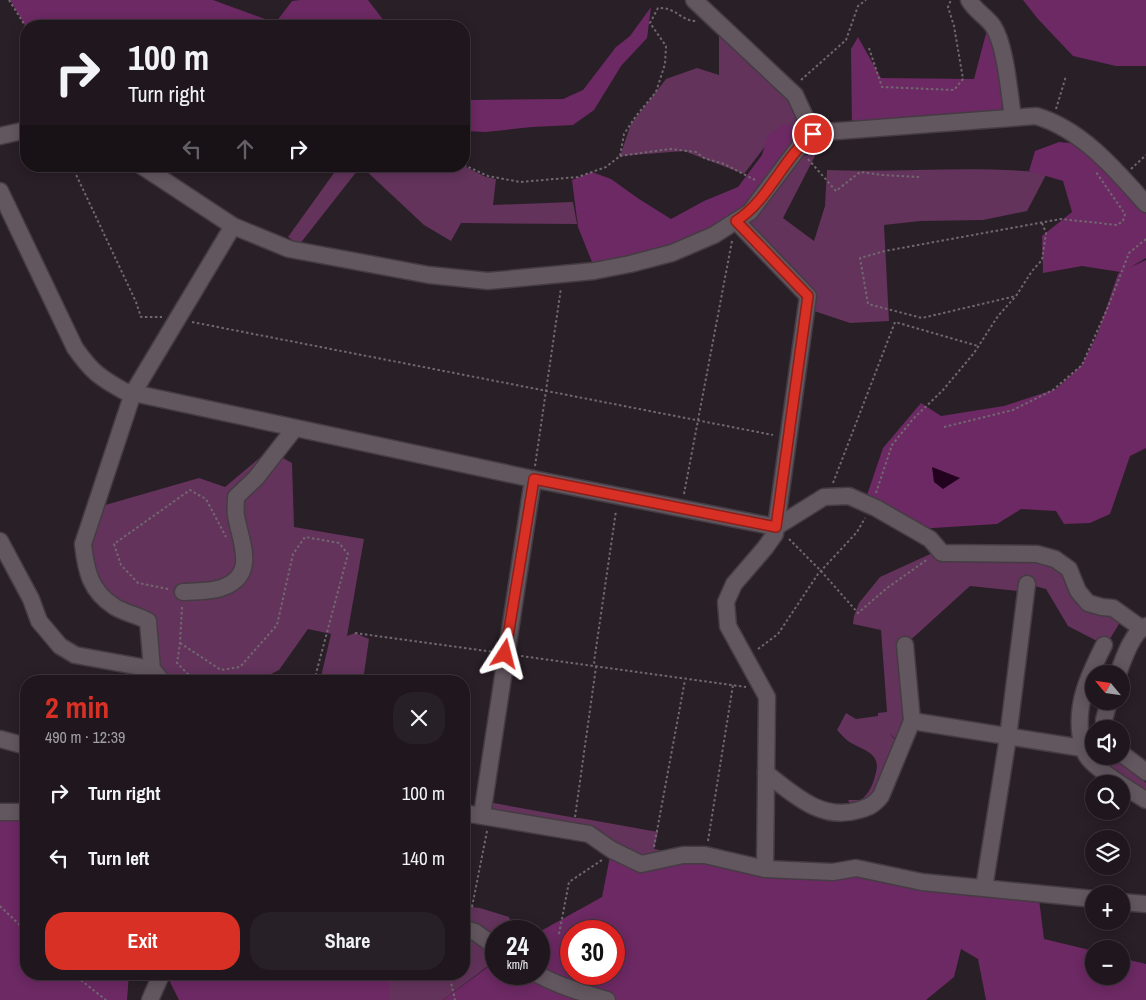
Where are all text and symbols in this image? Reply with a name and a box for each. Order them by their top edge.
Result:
text: 100 m [128,34,209,81]
icon: right [45,40,110,105]
text: Turn right [128,79,205,109]
pin [792,113,834,155]
icon: arrive [799,120,827,148]
icon: left [178,135,206,163]
icon: ahead [231,135,259,163]
icon: right [284,135,312,163]
position arrow [478,627,530,679]
north arrow [1085,665,1130,710]
map controls [1085,665,1130,985]
text: 2 min [45,687,109,727]
button: close [393,692,445,744]
button: sound [1085,720,1130,765]
text: 490 m · 12:39 [45,726,125,748]
button: search [1085,775,1130,820]
icon: right [45,779,73,807]
text: Turn right [88,780,160,806]
text: 100 m [402,780,445,806]
button: layers [1085,830,1130,875]
icon: left [45,844,73,872]
text: Turn left [88,845,149,871]
text: 140 m [402,845,445,871]
button: + [1085,885,1130,930]
button: Exit [45,912,240,970]
button: Share [250,912,445,970]
speed limit sign: 30 [560,920,625,985]
text: 24 [506,929,529,963]
button: − [1085,940,1130,985]
text: km/h [507,957,528,973]

